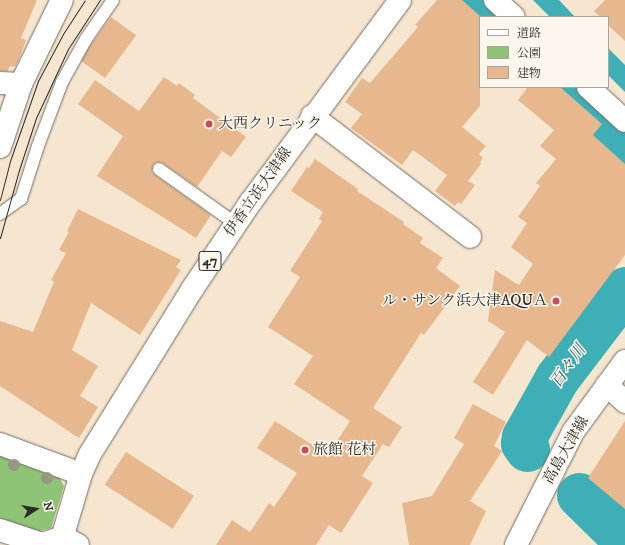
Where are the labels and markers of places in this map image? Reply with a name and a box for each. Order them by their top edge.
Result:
place label: 大西クリニック [218,115,323,133]
marker: 大西クリニック [203,118,215,130]
place label: ル・サンク浜大津AQUＡ [381,292,548,310]
marker: ル・サンク浜大津AQUＡ [551,296,561,306]
place label: 旅館 花村 [313,441,376,459]
marker: 旅館 花村 [300,445,310,455]

